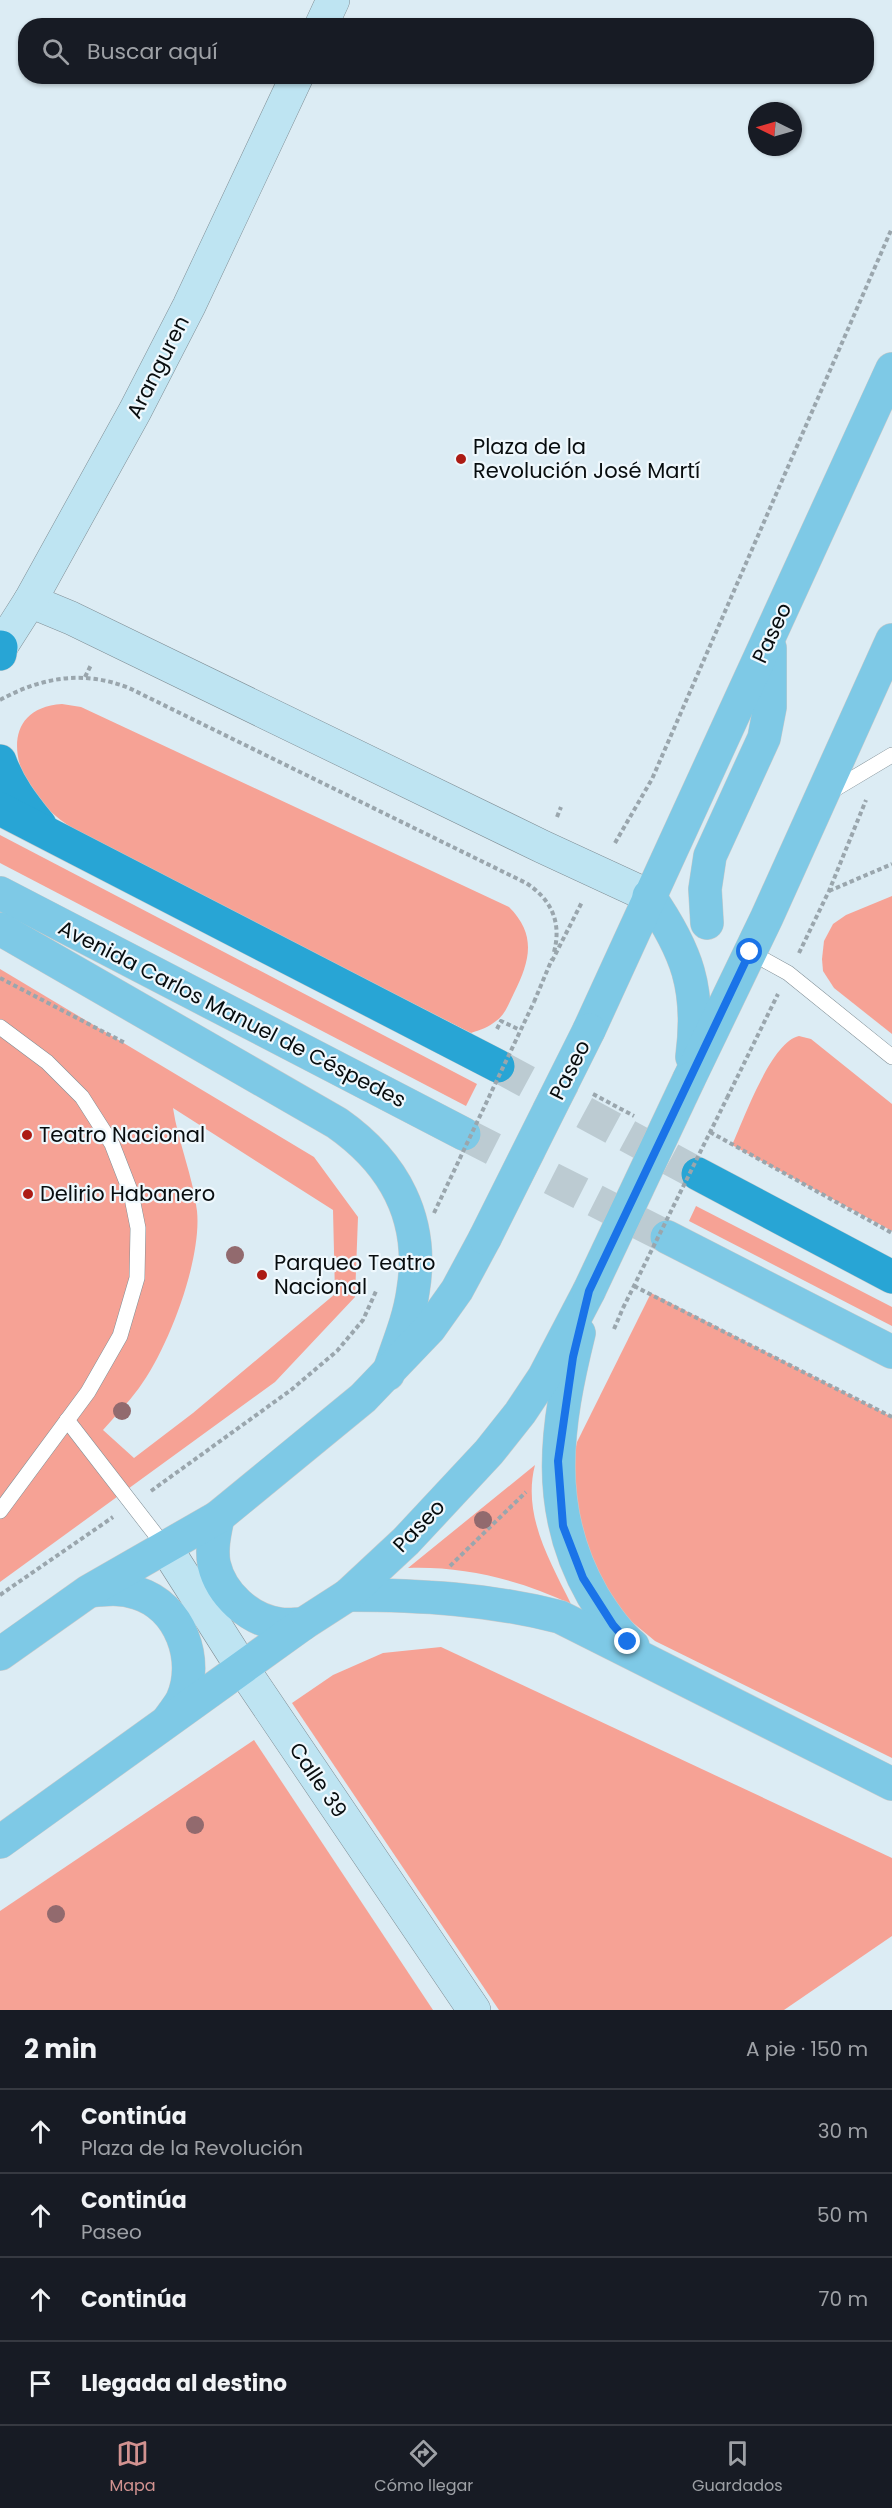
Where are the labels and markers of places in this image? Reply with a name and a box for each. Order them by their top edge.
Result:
place label: Plaza de la Revolución José Martí [473,432,700,485]
marker: Plaza de la Revolución José Martí [454,452,468,466]
place label: Teatro Nacional [39,1120,205,1149]
marker: Teatro Nacional [20,1128,34,1142]
place label: Delirio Habanero [40,1179,215,1208]
marker: Delirio Habanero [21,1187,35,1201]
place label: Parqueo Teatro Nacional [274,1248,435,1301]
marker: Parqueo Teatro Nacional [255,1268,269,1282]

